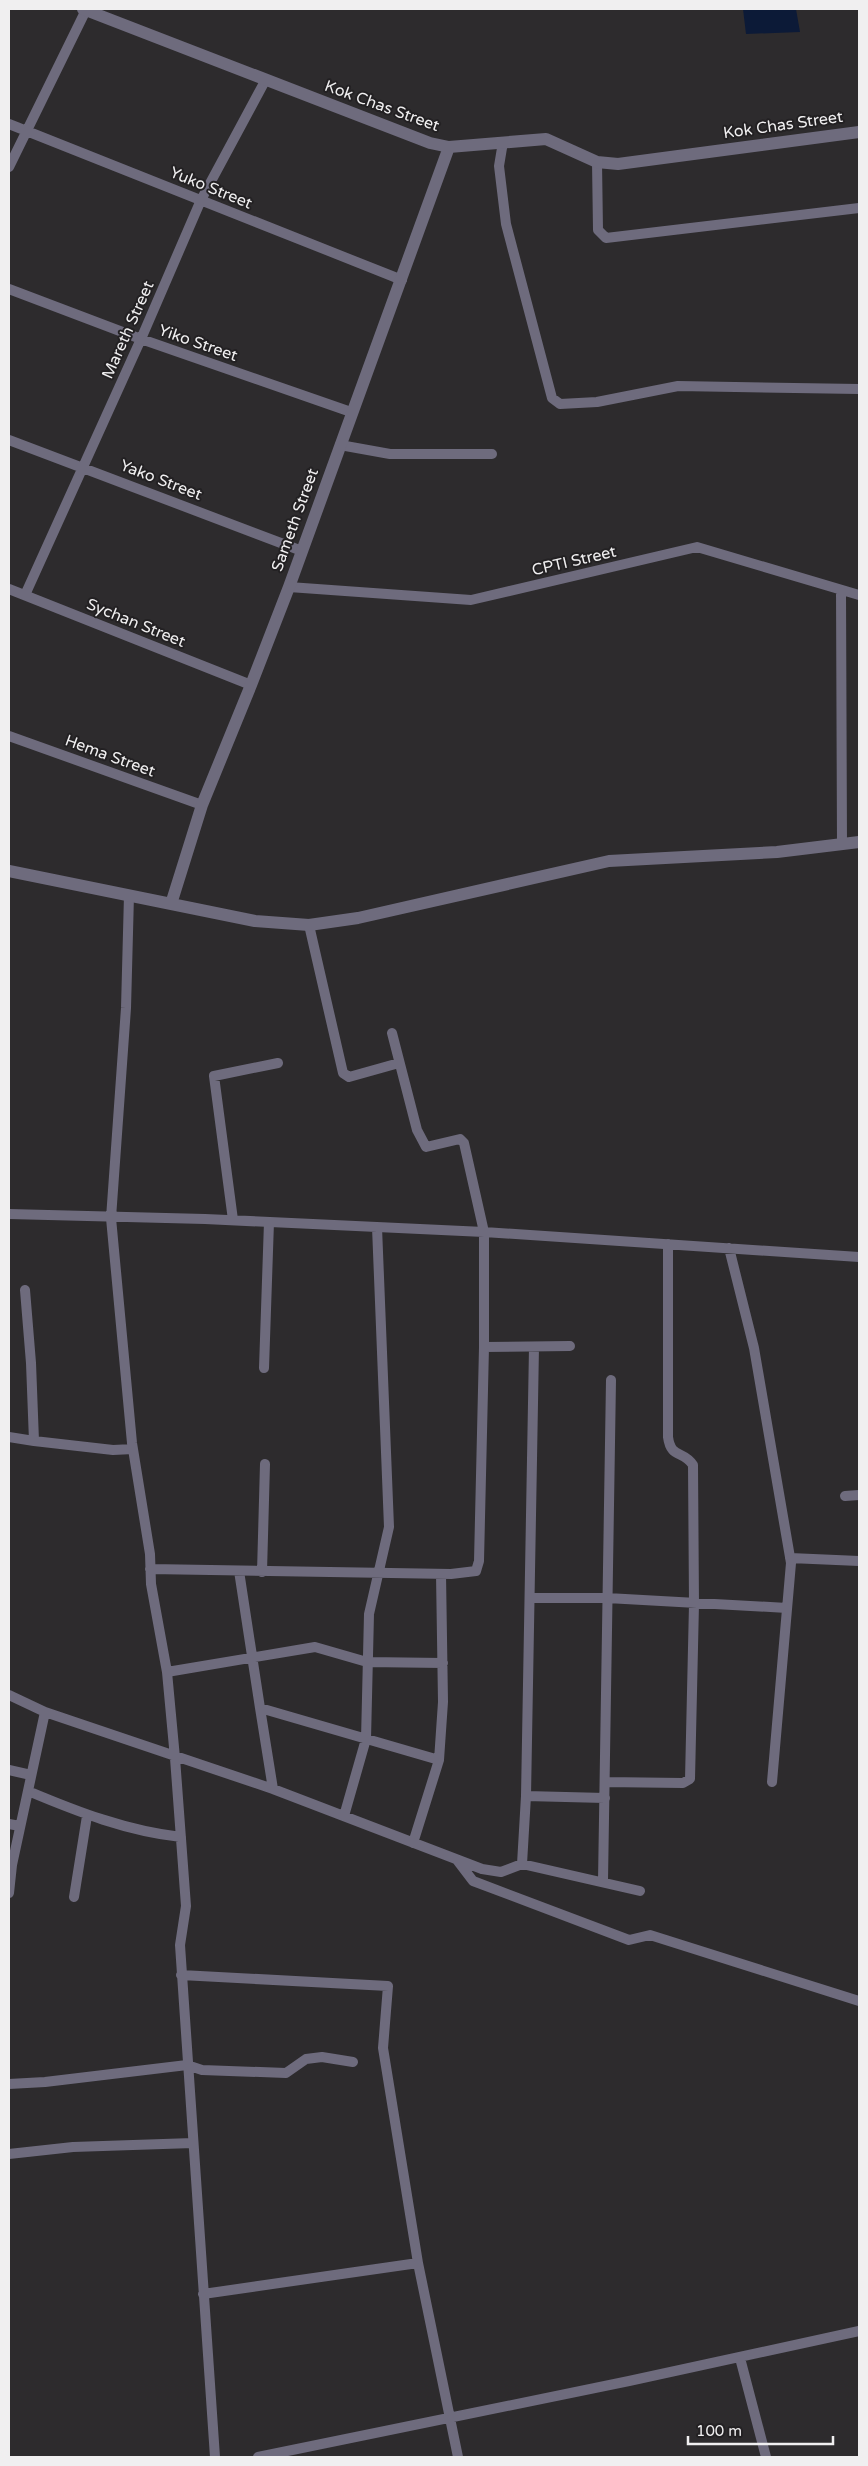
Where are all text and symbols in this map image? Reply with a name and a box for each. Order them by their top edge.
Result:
street label: Kok Chas Street [322,76,442,136]
street label: Kok Chas Street [722,107,844,143]
street label: Yuko Street [167,162,255,214]
street label: Mareth Street [97,278,159,382]
street label: Yiko Street [156,320,240,366]
street label: Yako Street [117,455,205,505]
street label: Sameth Street [267,466,323,574]
street label: CPTI Street [530,542,618,580]
street label: Sychan Street [84,594,188,652]
street label: Hema Street [62,730,158,782]
scale bar [688,2414,833,2446]
text: 100 m [696,2422,742,2440]

